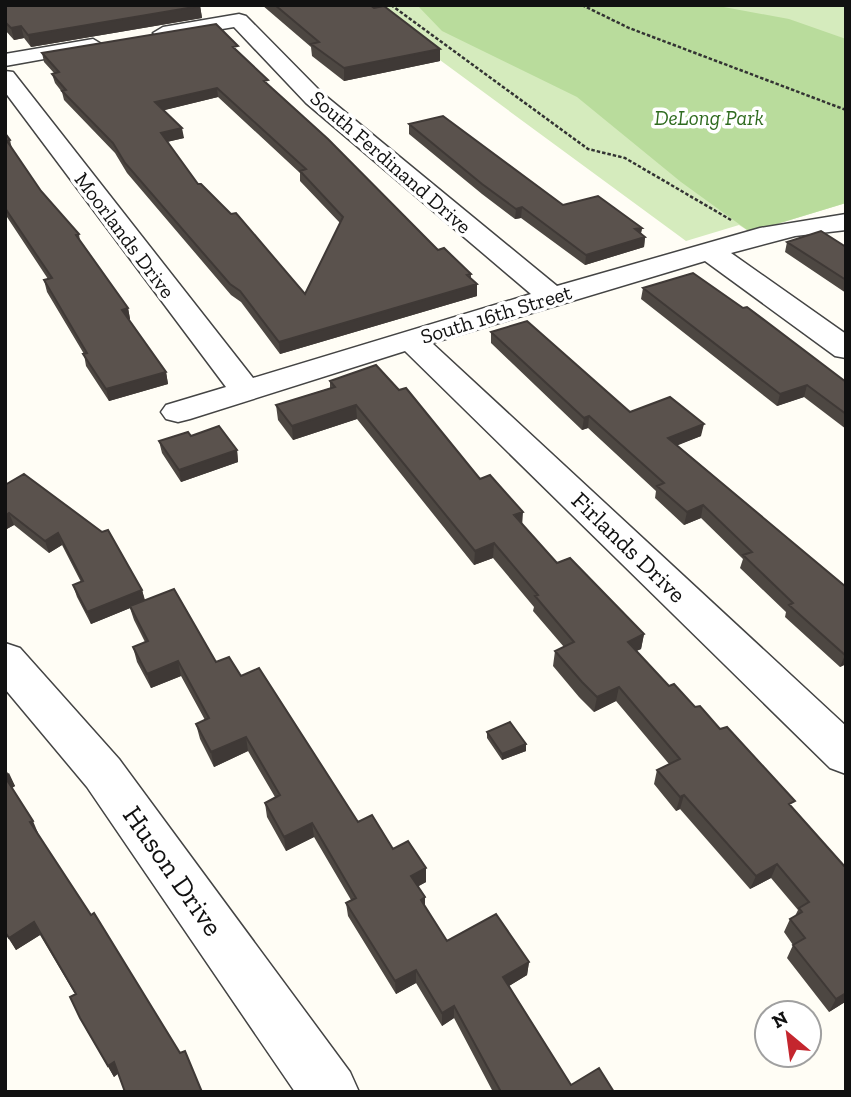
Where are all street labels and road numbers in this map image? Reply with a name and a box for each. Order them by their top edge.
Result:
street label: South Ferdinand Drive [305,85,477,239]
street label: Moorlands Drive [70,167,180,303]
street label: South 16th Street [417,279,575,349]
street label: Firlands Drive [566,485,692,609]
street label: Huson Drive [116,800,230,942]

